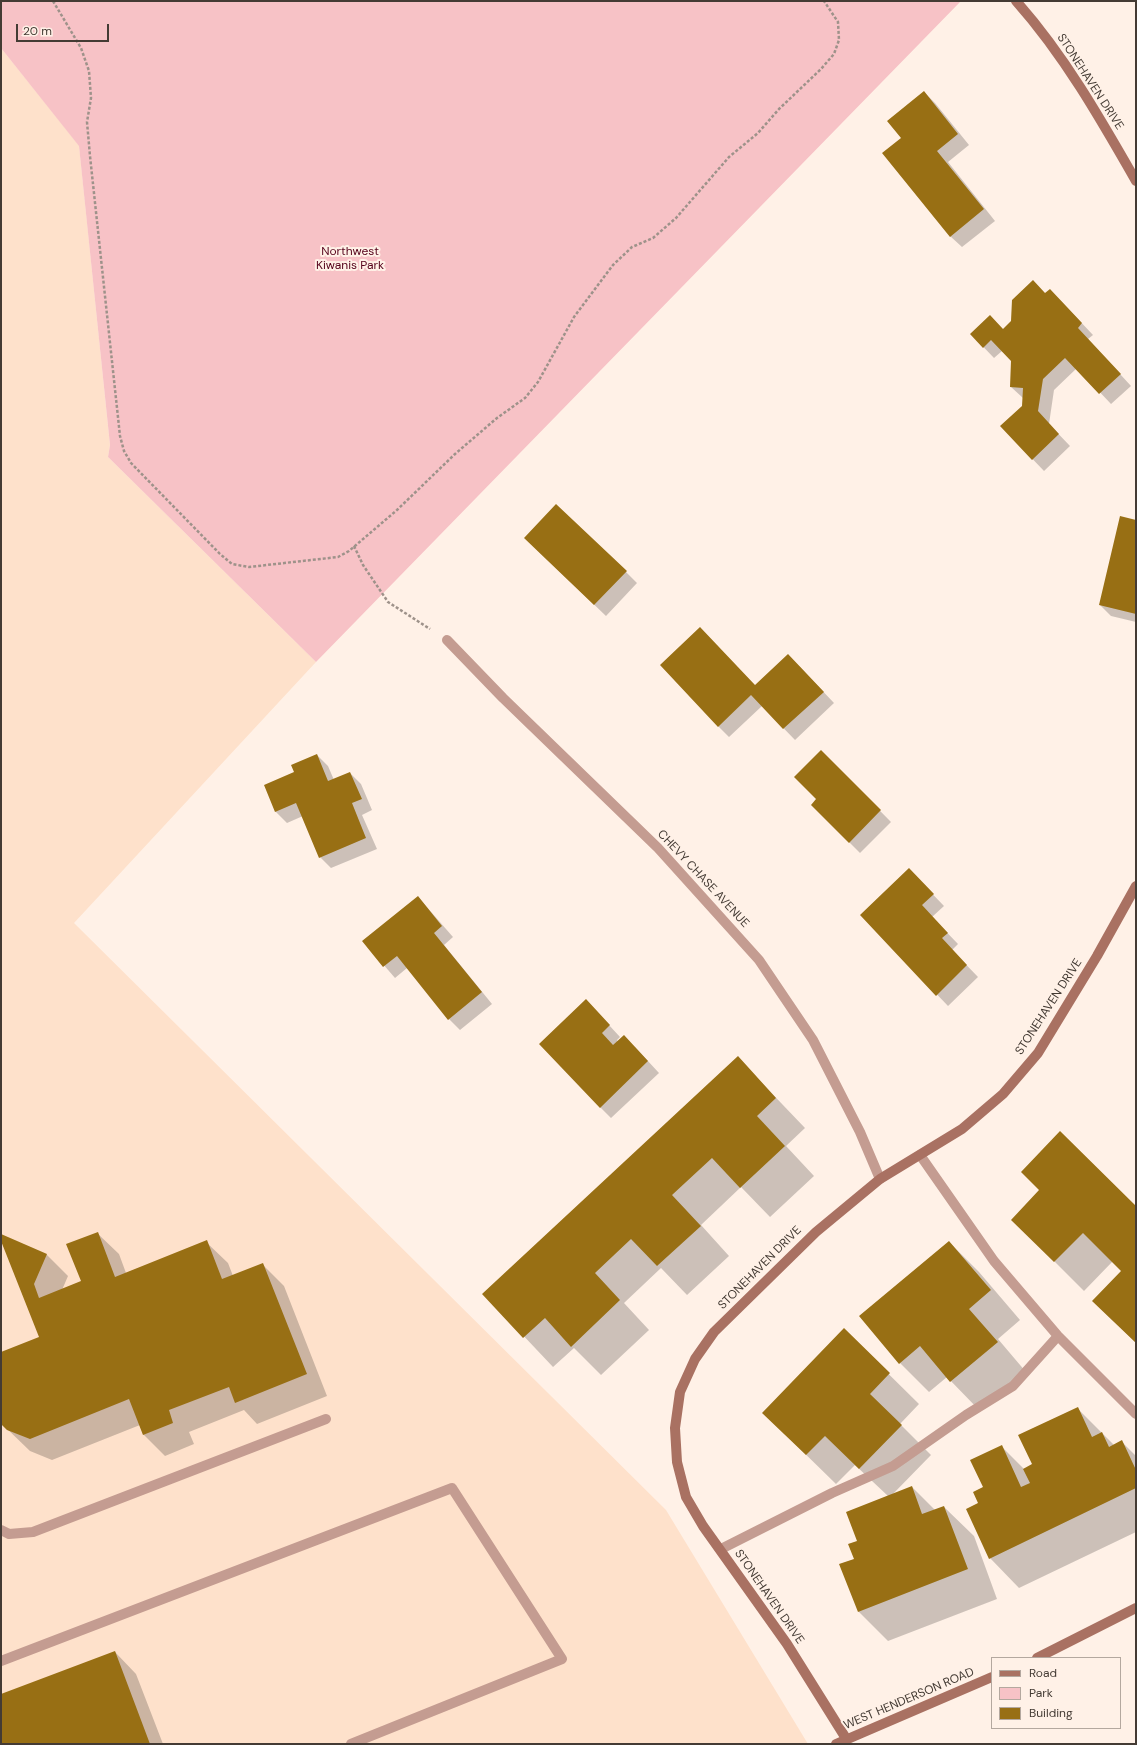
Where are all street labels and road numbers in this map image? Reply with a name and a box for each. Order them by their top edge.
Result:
street label: STONEHAVEN DRIVE [1054,31,1126,133]
street label: CHEVY CHASE AVENUE [654,827,752,931]
street label: STONEHAVEN DRIVE [1013,956,1085,1058]
street label: STONEHAVEN DRIVE [715,1223,805,1313]
street label: STONEHAVEN DRIVE [731,1547,807,1647]
street label: WEST HENDERSON ROAD [842,1665,976,1733]

